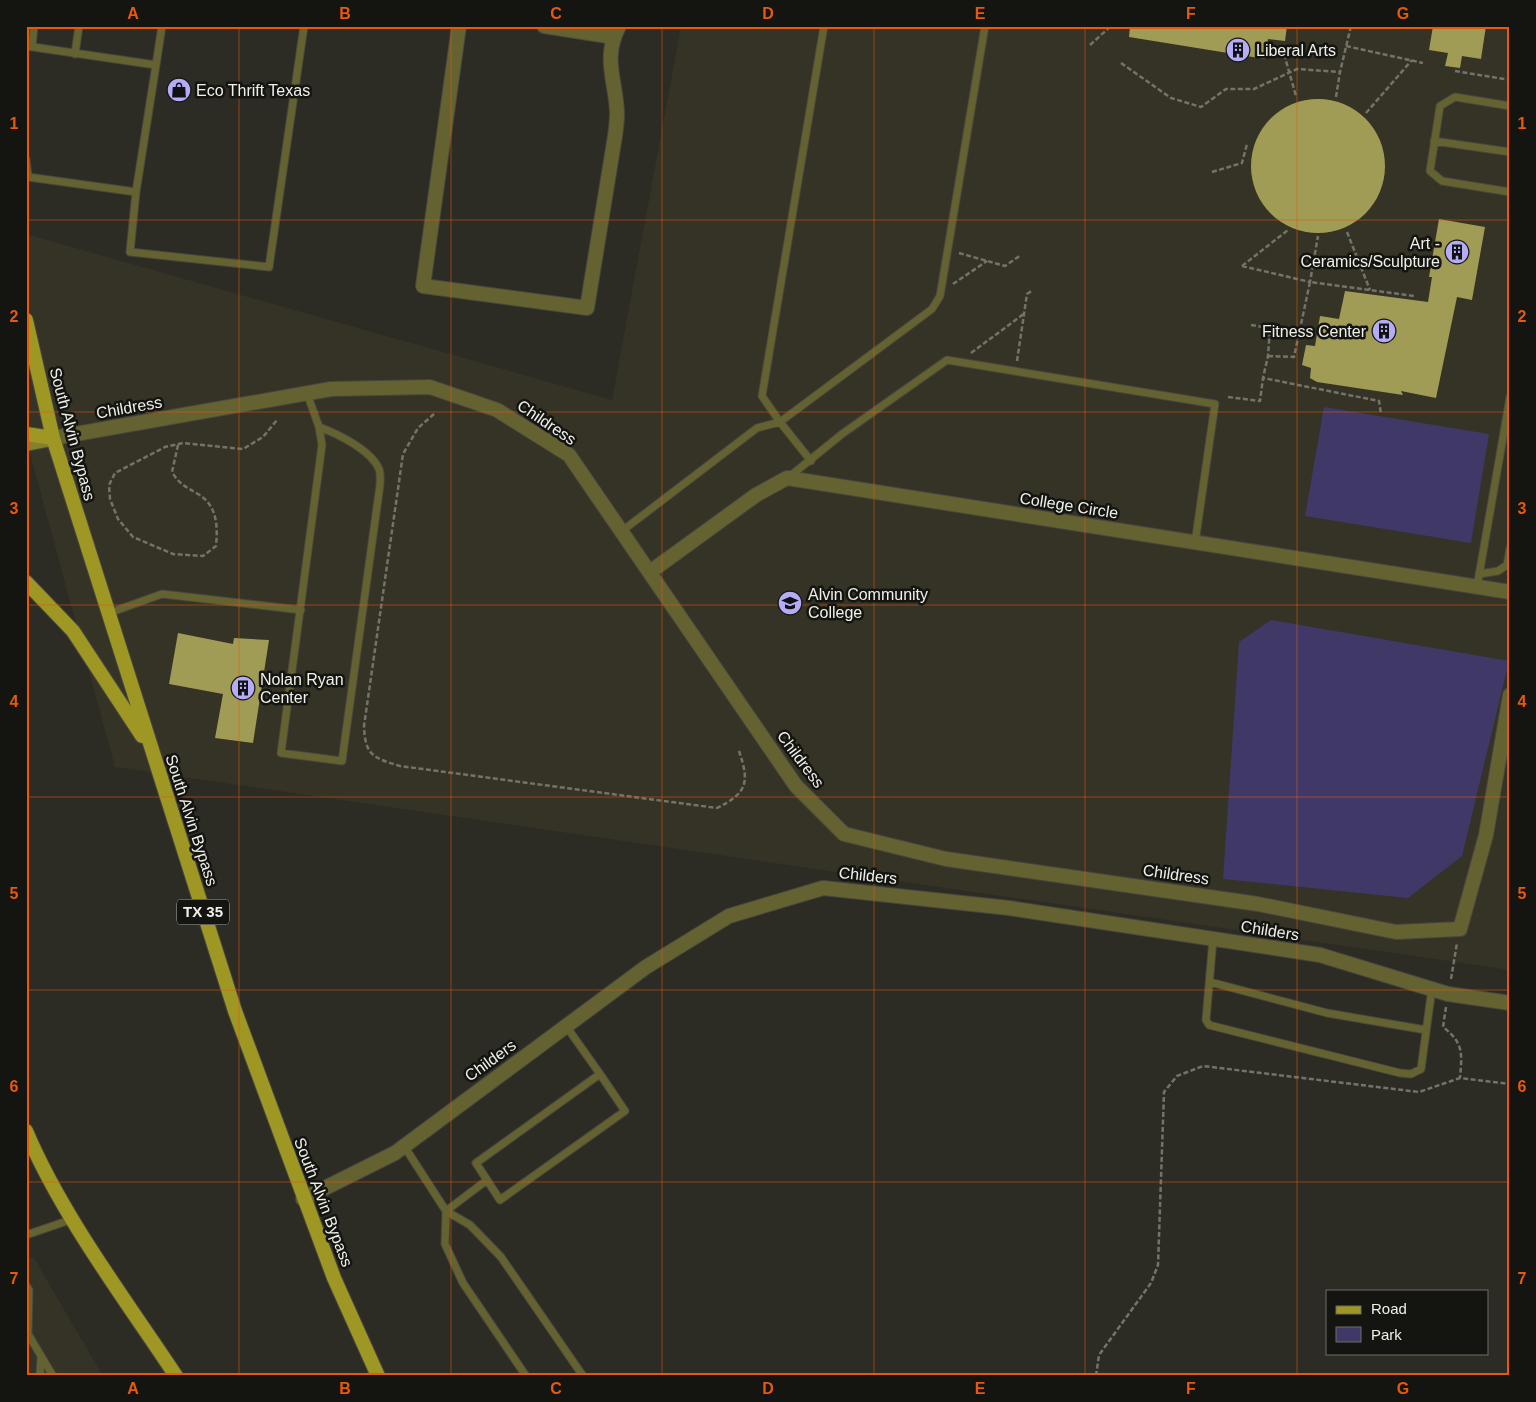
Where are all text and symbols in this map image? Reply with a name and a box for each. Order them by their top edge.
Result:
text: A [127,5,139,22]
text: B [339,5,351,22]
text: C [550,5,562,22]
text: D [762,5,774,22]
text: E [975,5,986,22]
text: F [1186,5,1196,22]
text: G [1397,5,1409,22]
building icon: Liberal Arts [1225,37,1251,63]
place label: Liberal Arts [1256,42,1336,59]
shop icon: Eco Thrift Texas [166,77,192,103]
place label: Eco Thrift Texas [196,82,310,99]
text: 1 [10,115,19,132]
text: 1 [1518,115,1527,132]
place label: Art - Ceramics/Sculpture [1300,235,1440,270]
building icon: Art - Ceramics/Sculpture [1444,239,1470,265]
text: 2 [10,308,19,325]
text: 2 [1518,308,1527,325]
building icon: Fitness Center [1371,318,1397,344]
place label: Fitness Center [1262,323,1367,340]
street label: South Alvin Bypass [47,366,98,502]
street label: Childress [95,393,163,422]
street label: Childress [514,397,579,448]
street label: College Circle [1018,489,1120,522]
text: 3 [10,500,19,517]
text: 3 [1518,500,1527,517]
place label: Alvin Community College [808,586,928,621]
school or university icon: Alvin Community College [777,590,803,616]
place label: Nolan Ryan Center [260,671,344,706]
building icon: Nolan Ryan Center [230,675,256,701]
text: 4 [10,693,19,710]
text: 4 [1518,693,1527,710]
street label: Childress [774,728,827,791]
street label: South Alvin Bypass [162,752,221,888]
street label: Childress [1142,861,1210,888]
street label: Childers [838,864,898,887]
text: 5 [10,885,19,902]
text: 5 [1518,885,1527,902]
road number: TX 35 [177,900,229,924]
street label: Childers [1240,918,1300,943]
street label: Childers [462,1036,519,1085]
text: 6 [10,1078,19,1095]
text: 6 [1518,1078,1527,1095]
street label: South Alvin Bypass [291,1135,356,1269]
text: 7 [10,1270,19,1287]
text: 7 [1518,1270,1527,1287]
legend [1326,1290,1488,1354]
text: Road [1371,1300,1407,1317]
text: Park [1371,1326,1402,1343]
text: A [127,1380,139,1397]
text: B [339,1380,351,1397]
text: C [550,1380,562,1397]
text: D [762,1380,774,1397]
text: E [975,1380,986,1397]
text: F [1186,1380,1196,1397]
text: G [1397,1380,1409,1397]

